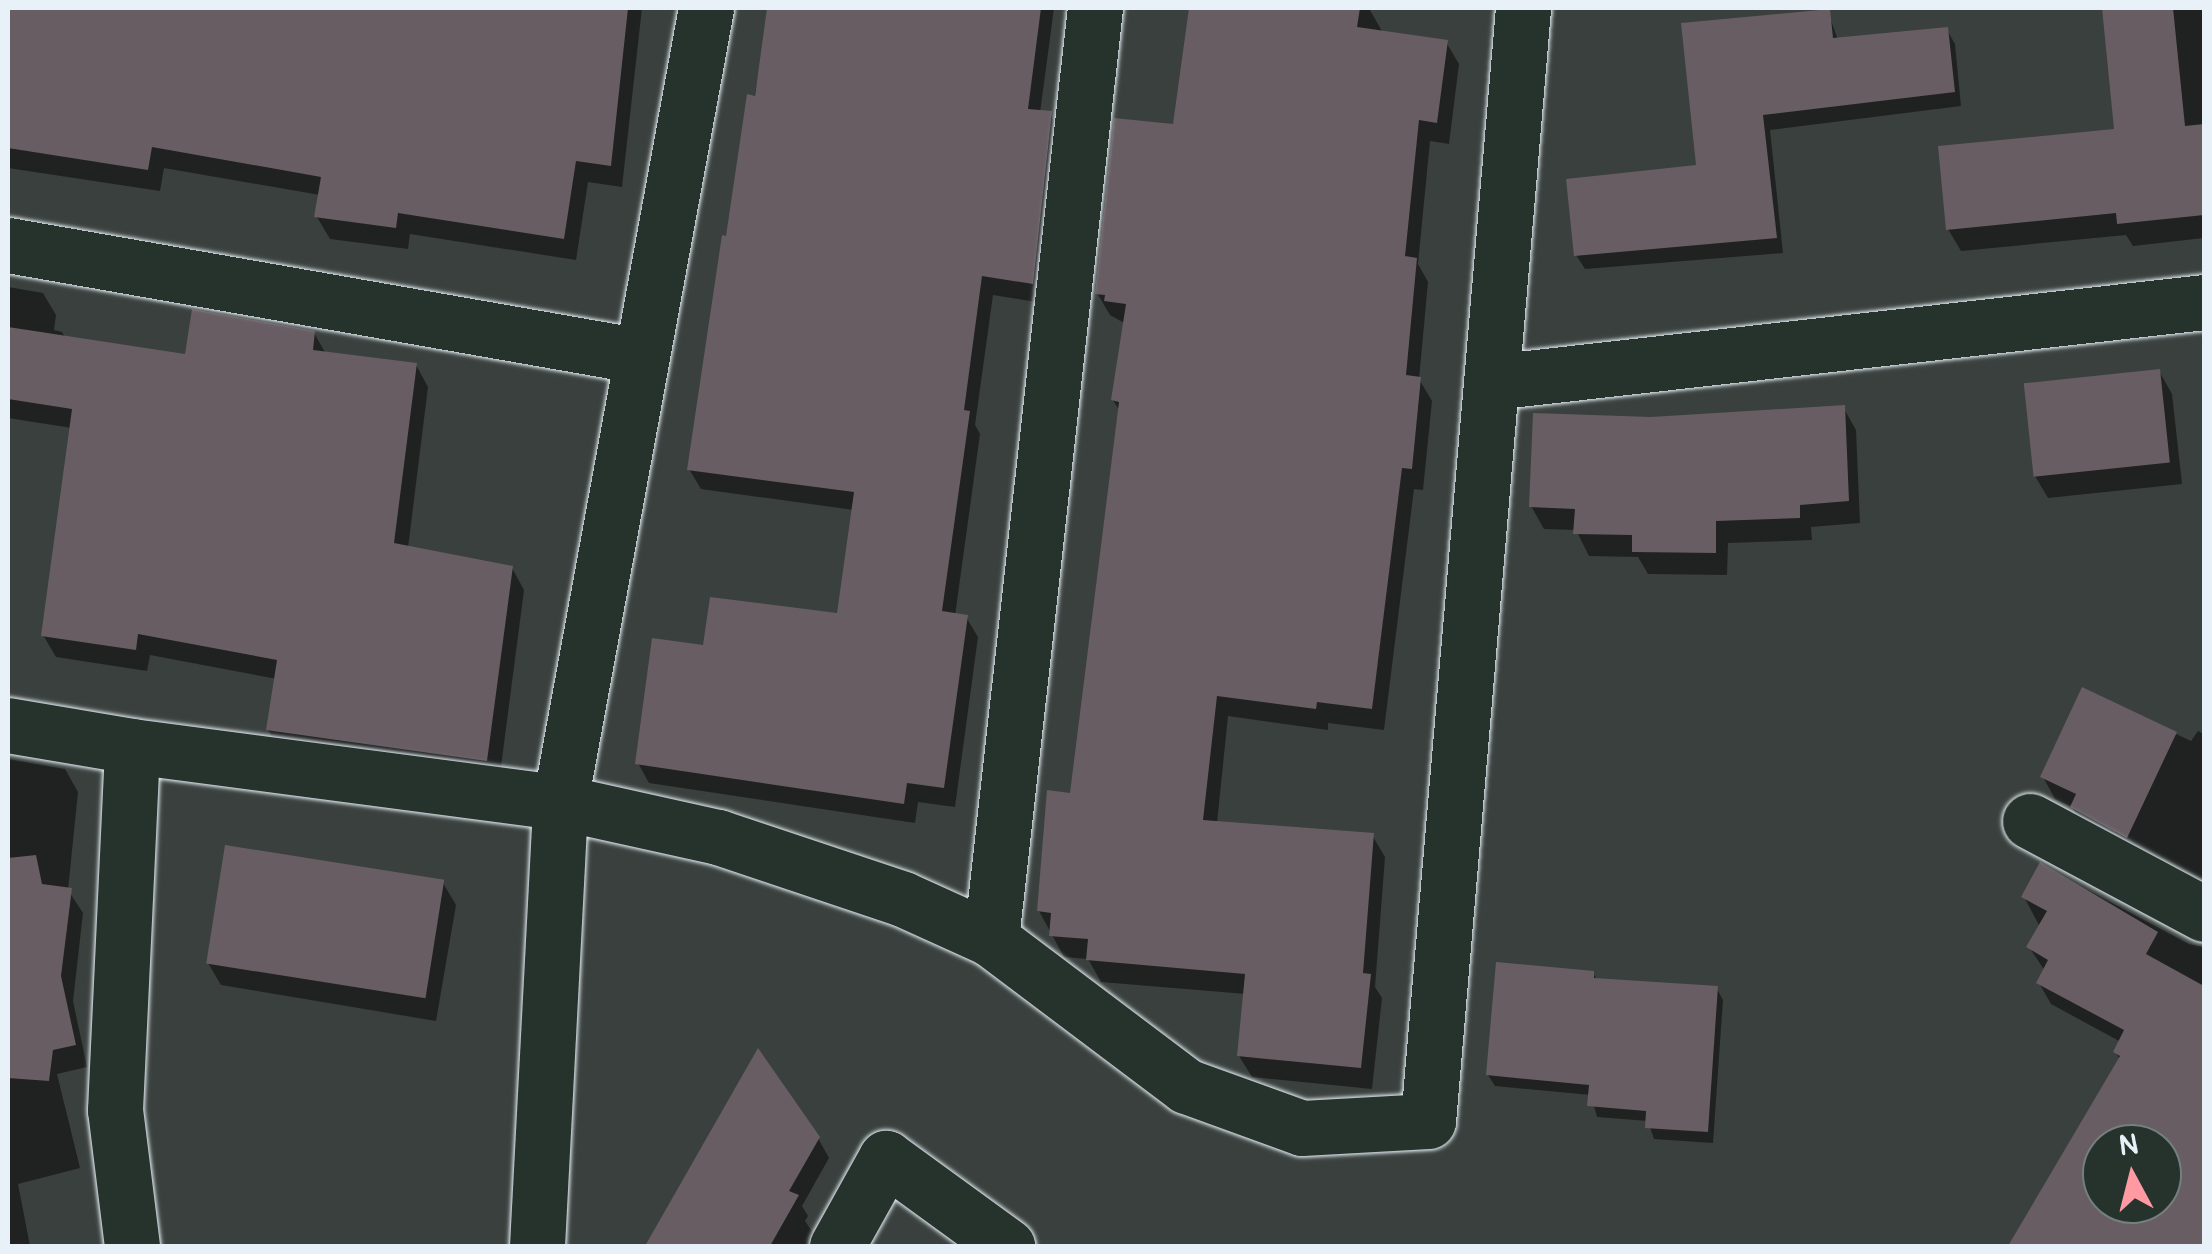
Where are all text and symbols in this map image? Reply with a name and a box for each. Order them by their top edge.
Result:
north arrow [2082,1124,2182,1224]
text: N [2117,1127,2140,1164]

